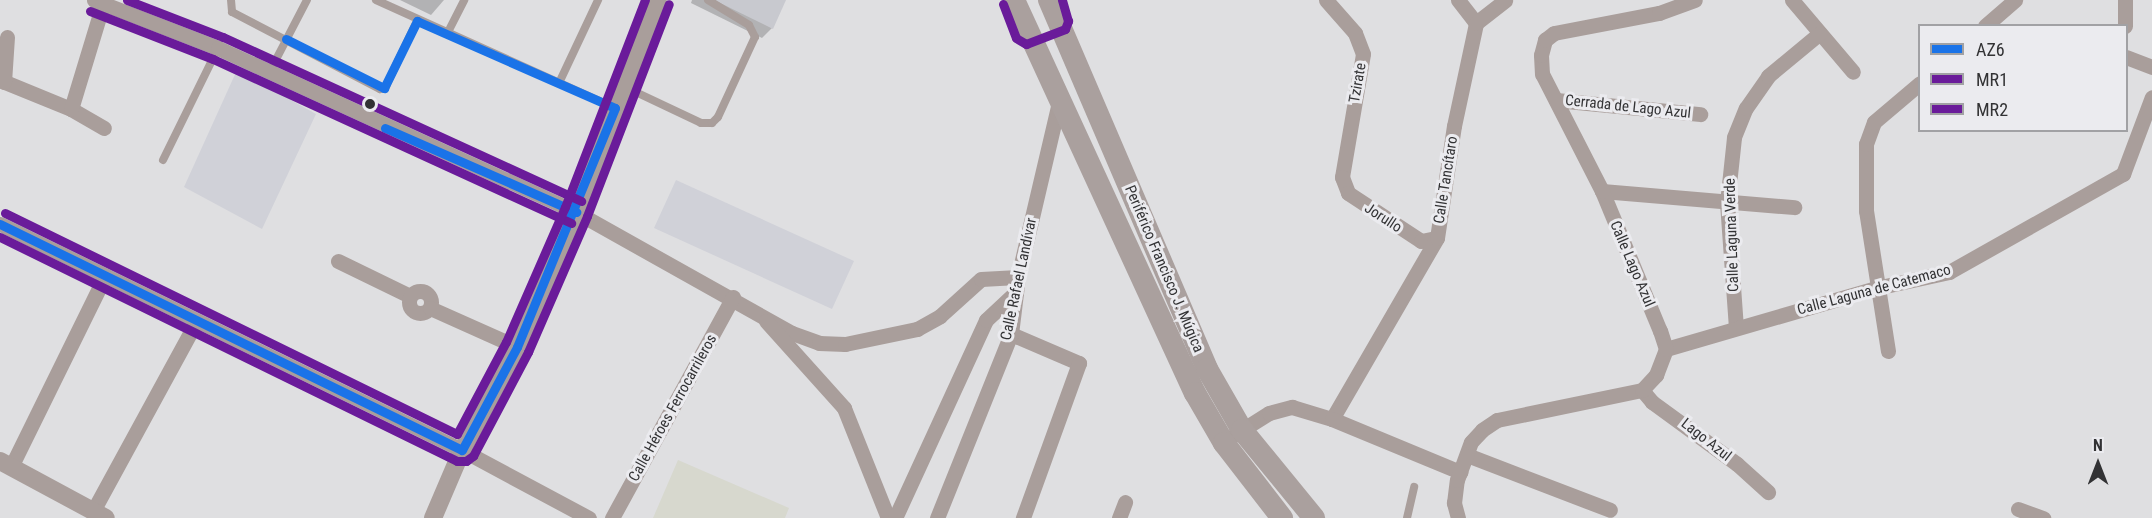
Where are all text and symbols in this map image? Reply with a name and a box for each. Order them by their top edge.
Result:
legend [1918,24,2128,132]
text: AZ6 [1976,39,2005,60]
street label: Tzirate [1346,62,1370,104]
text: MR1 [1976,69,2008,90]
street label: Cerrada de Lago Azul [1564,91,1692,123]
unlabelled marker [364,98,376,110]
text: MR2 [1976,99,2008,120]
street label: Calle Tancítaro [1430,135,1462,225]
street label: Calle Laguna Verde [1721,178,1743,292]
street label: Periférico Francisco J. Múgica [1121,183,1207,355]
street label: Jorullo [1361,199,1405,237]
street label: Calle Rafael Landívar [997,216,1041,342]
street label: Calle Lago Azul [1606,218,1658,310]
street label: Calle Laguna de Catemaco [1795,261,1953,319]
street label: Calle Héroes Ferrocarrileros [625,331,721,485]
street label: Lago Azul [1677,415,1735,465]
north arrow [2068,434,2128,494]
text: N [2093,436,2103,455]

